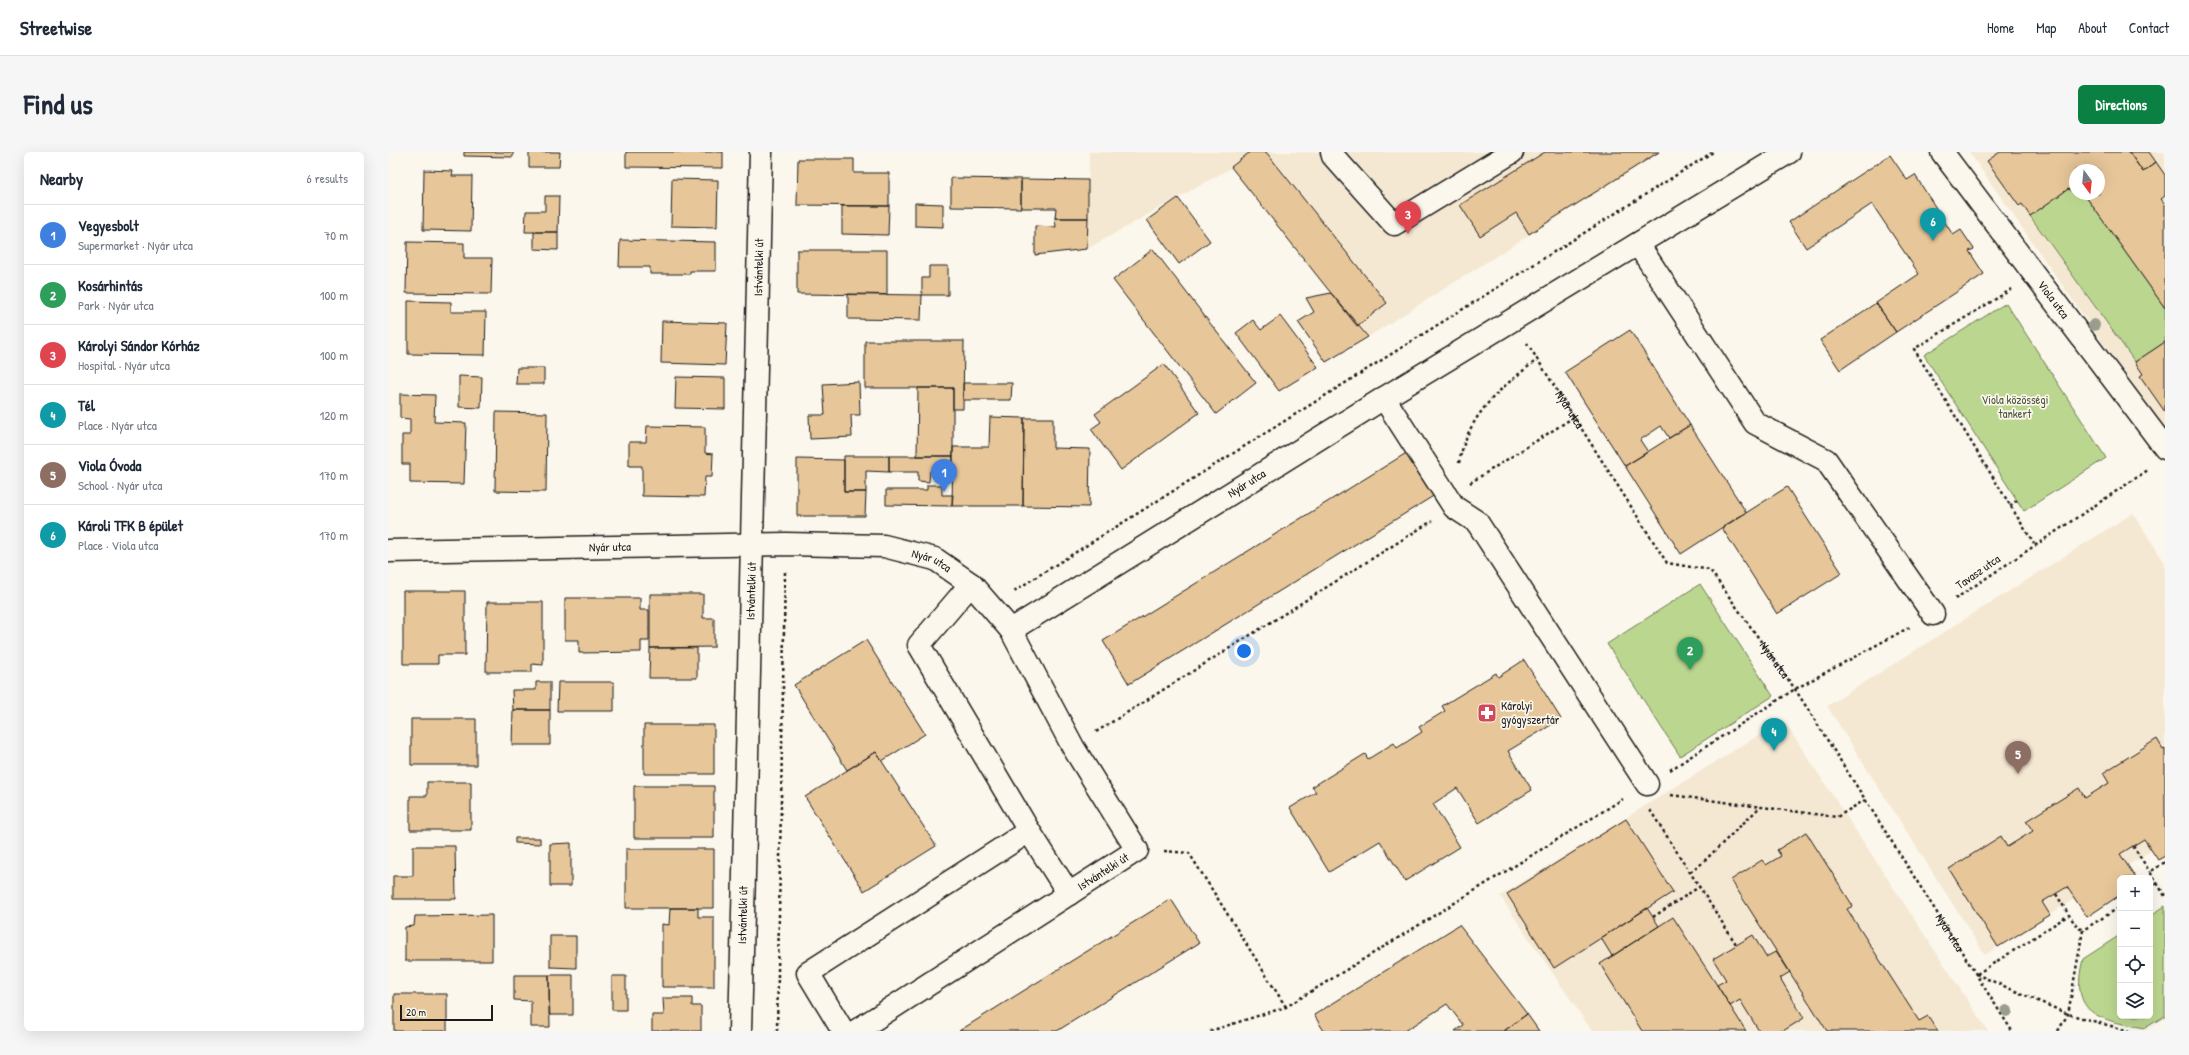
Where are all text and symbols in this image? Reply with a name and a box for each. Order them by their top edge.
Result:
text: Streetwise [20,15,92,41]
text: Home [1987,18,2014,37]
text: Map [2036,18,2056,37]
text: About [2078,18,2107,37]
text: Contact [2129,18,2169,37]
text: Find us [24,85,93,123]
button: Directions [2078,85,2165,124]
north arrow [2069,164,2105,200]
text: Nearby [40,167,83,190]
text: 6 results [307,169,348,187]
pin: 3 [1395,201,1421,234]
pin: 6 [1920,208,1946,241]
text: Vegyesbolt [78,215,139,236]
text: 1 [51,226,55,244]
text: 70 m [324,226,348,244]
text: Supermarket · Nyár utca [78,236,193,254]
street label: Istvántelki út [749,237,767,296]
text: Kosárhintás [78,275,143,296]
street label: Viola utca [2034,277,2074,322]
text: 2 [50,286,56,304]
text: 100 m [320,286,348,304]
text: Park · Nyár utca [78,296,154,314]
text: Károlyi Sándor Kórház [78,335,200,356]
text: 3 [50,346,56,364]
text: 100 m [320,346,348,364]
text: Hospital · Nyár utca [78,356,170,374]
street label: Nyár utca [1551,387,1588,432]
park label: Viola közösségi tankert [1982,391,2048,422]
text: Tél [78,395,95,416]
text: 4 [51,406,55,424]
text: 120 m [320,406,348,424]
text: Place · Nyár utca [78,416,157,434]
text: Viola Óvoda [78,455,141,476]
pin: 1 [931,459,957,492]
street label: Nyár utca [1224,465,1269,501]
text: 5 [50,466,56,484]
text: 170 m [319,466,348,484]
text: School · Nyár utca [78,476,162,494]
text: Károli TFK B épület [78,515,183,536]
text: 6 [50,526,56,544]
text: 170 m [319,526,348,544]
text: Place · Viola utca [78,536,158,554]
street label: Nyár utca [589,538,631,555]
street label: Nyár utca [910,544,955,576]
street label: Tavasz utca [1952,550,2004,593]
street label: Istvántelki út [742,561,760,620]
pin: 2 [1677,637,1703,670]
street label: Nyár utca [1756,638,1794,682]
your location [1234,641,1254,661]
place label: Károlyi gyógyszertár [1501,697,1560,728]
pharmacy icon: Károlyi gyógyszertár [1476,702,1498,724]
pin: 4 [1761,718,1787,751]
pin: 5 [2005,741,2031,774]
street label: Istvántelki út [1074,848,1133,894]
map controls [2117,875,2153,1019]
button: + [2117,875,2153,911]
street label: Istvántelki út [733,885,752,944]
street label: Nyár utca [1932,910,1969,955]
button: − [2117,911,2153,947]
button: locate [2117,947,2153,983]
button: layers [2117,983,2153,1019]
scale bar [400,1003,493,1022]
text: 20 m [406,1005,426,1019]

